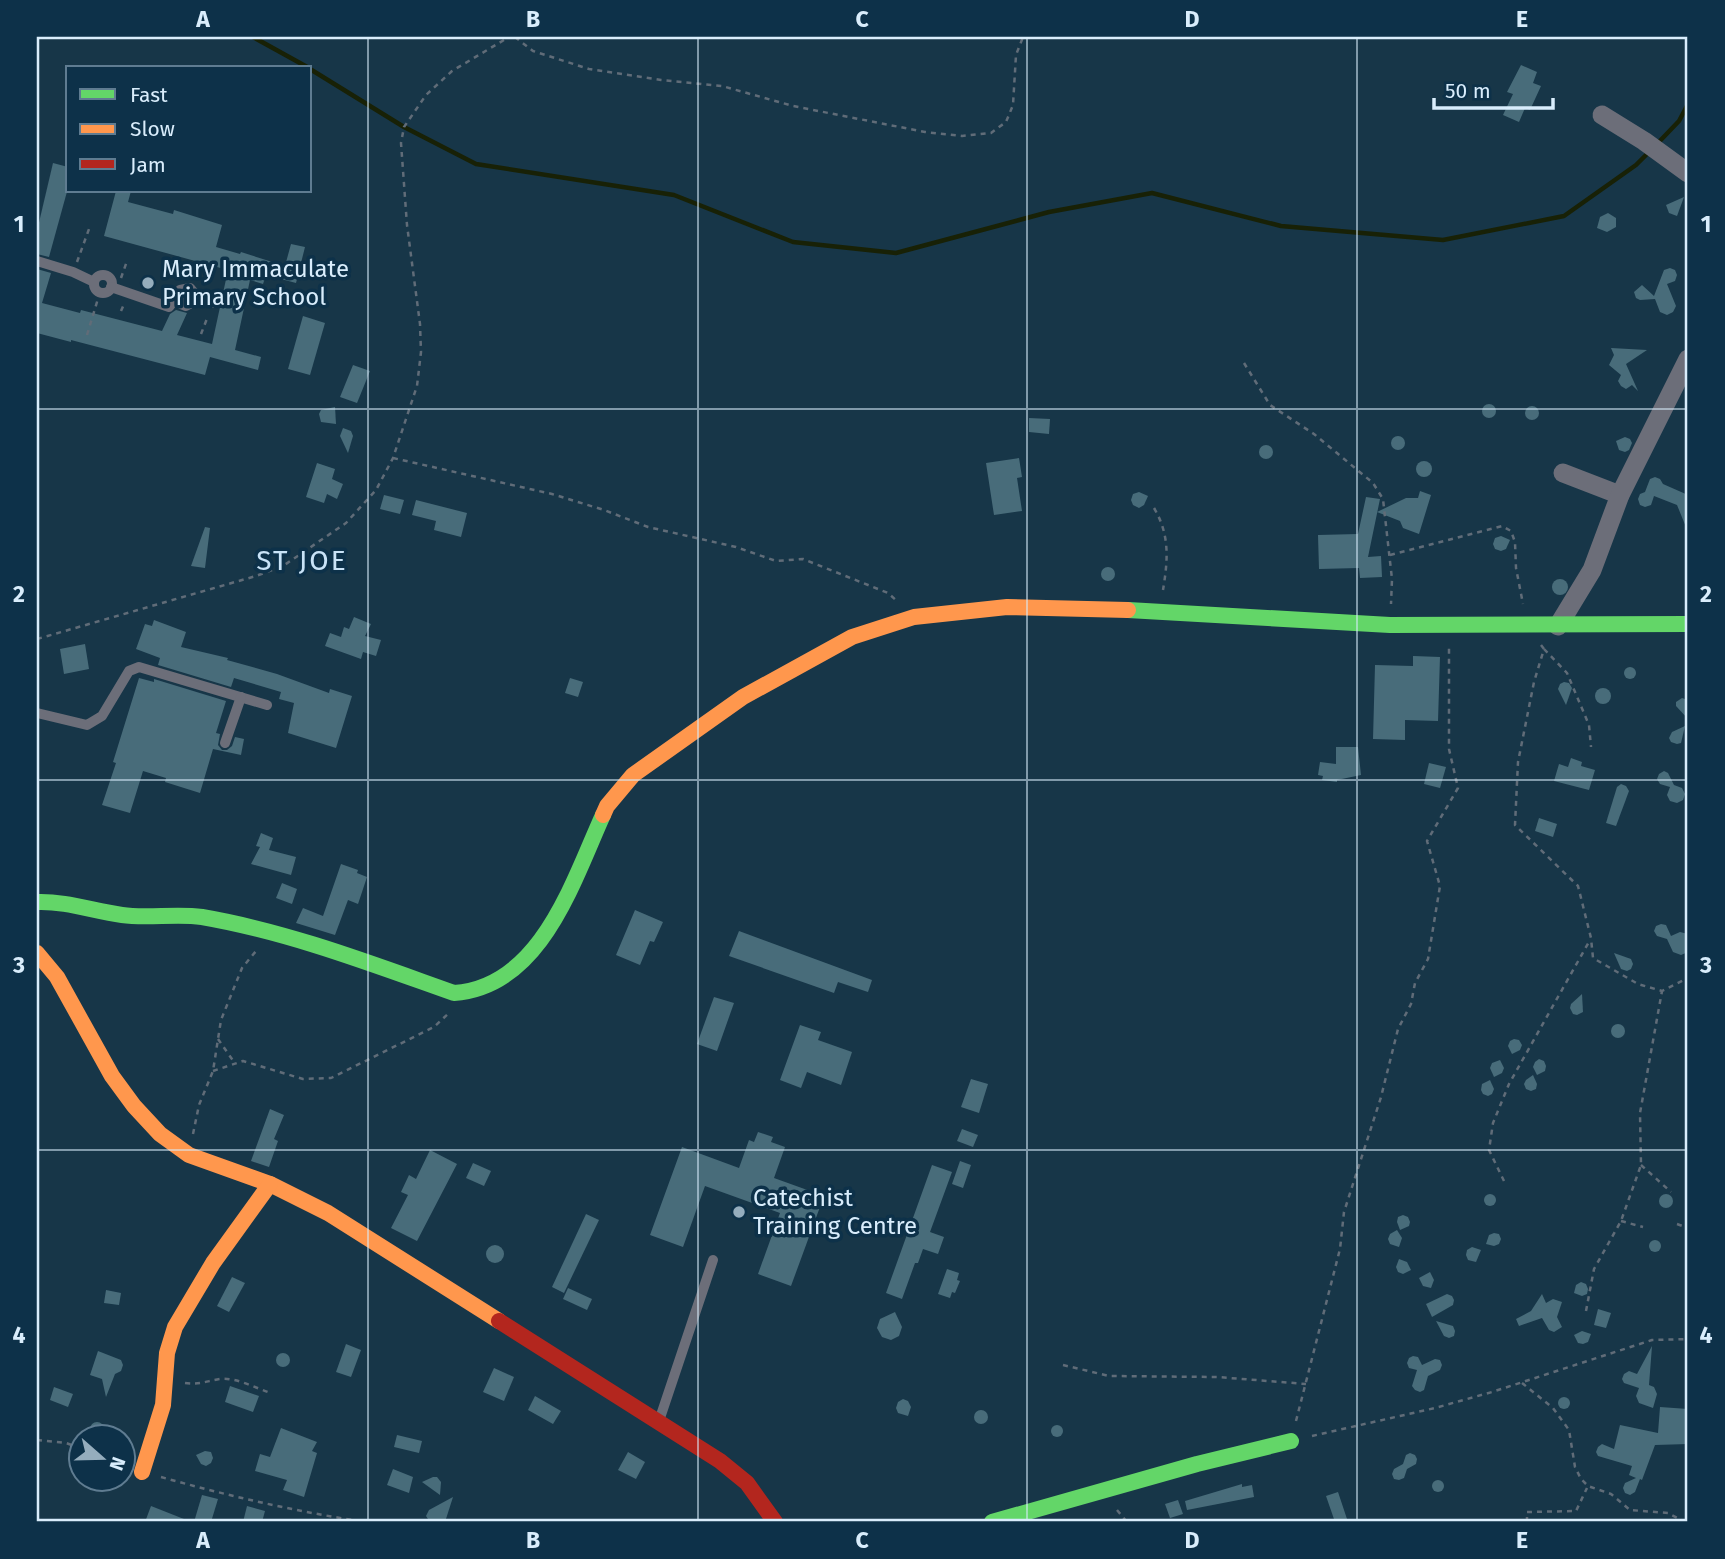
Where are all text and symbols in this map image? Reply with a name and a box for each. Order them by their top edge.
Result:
text: A [195,5,210,33]
text: B [526,5,540,33]
text: C [855,5,869,33]
text: D [1185,5,1200,33]
text: E [1516,5,1528,33]
legend [66,66,312,192]
scale bar [1434,66,1554,110]
text: 50 m [1445,78,1491,104]
text: Fast [130,82,168,108]
text: Slow [130,116,175,142]
text: Jam [130,152,166,178]
text: 1 [14,210,24,238]
text: 1 [1701,210,1711,238]
place label: Mary Immaculate Primary School [162,255,349,311]
marker: Mary Immaculate Primary School [140,275,156,291]
district label: ST JOE [256,544,348,577]
text: 2 [13,580,25,608]
text: 2 [1700,580,1712,608]
text: 3 [12,951,25,979]
text: 3 [1699,951,1712,979]
place label: Catechist Training Centre [753,1184,917,1240]
marker: Catechist Training Centre [731,1204,747,1220]
text: 4 [13,1321,26,1349]
text: 4 [1700,1321,1713,1349]
north arrow [66,1422,136,1492]
text: N [105,1454,130,1474]
text: A [195,1526,210,1554]
text: B [526,1526,540,1554]
text: C [855,1526,869,1554]
text: D [1185,1526,1200,1554]
text: E [1516,1526,1528,1554]

